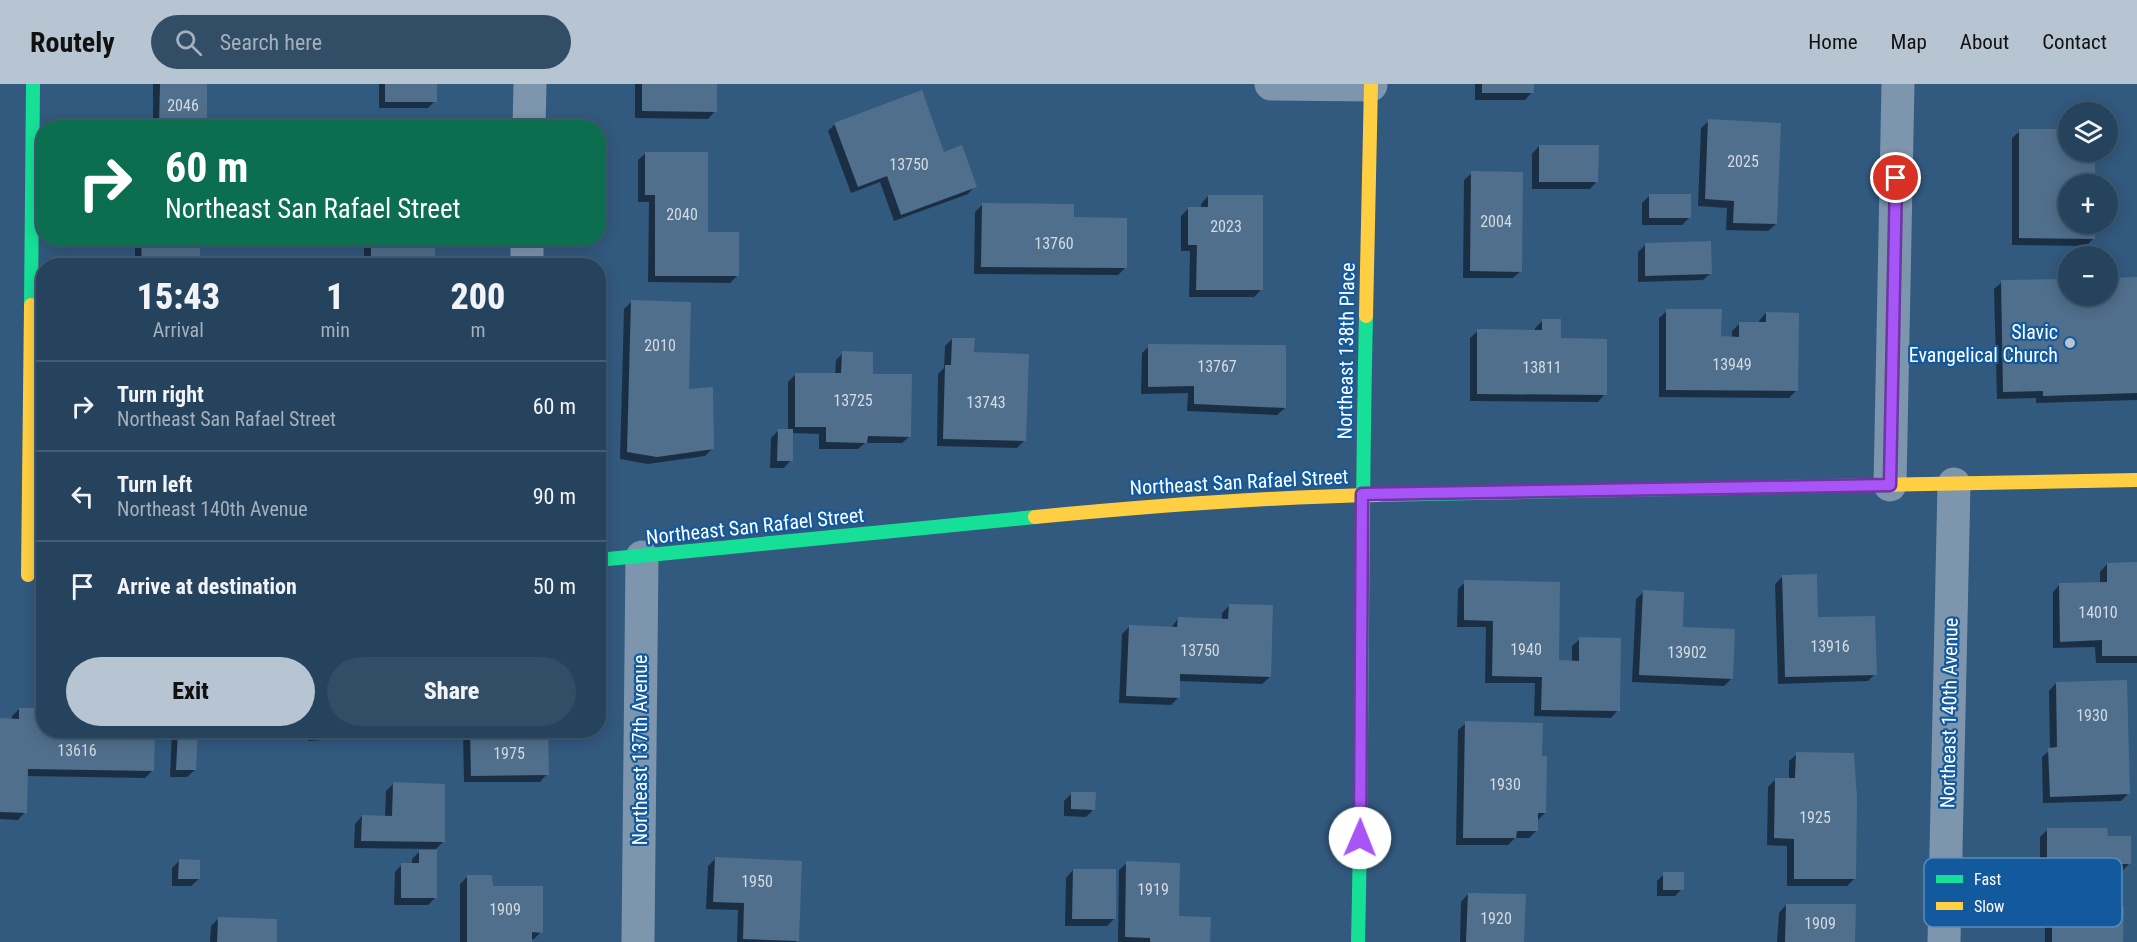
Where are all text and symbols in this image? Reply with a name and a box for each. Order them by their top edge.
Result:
search box [151,15,571,69]
text: Routely [30,26,115,59]
icon: search [172,26,205,59]
text: Search here [220,30,322,55]
text: Home [1808,30,1858,54]
text: Map [1891,30,1927,54]
text: About [1960,30,2009,54]
text: Contact [2042,30,2107,54]
house number: 2046 [167,96,199,115]
map controls [2058,102,2118,306]
button: layers [2058,102,2118,162]
text: 60 m [165,143,248,192]
icon: right [66,144,144,222]
house number: 2025 [1727,152,1759,171]
pin [1870,152,1921,203]
house number: 13750 [889,155,929,174]
icon: arrive [1879,161,1912,194]
button: + [2058,174,2118,234]
text: Northeast San Rafael Street [165,193,461,225]
house number: 2040 [666,205,698,224]
house number: 2004 [1480,212,1512,231]
house number: 2023 [1210,217,1242,236]
house number: 13760 [1034,234,1074,253]
button: − [2058,246,2118,306]
street label: Northeast 138th Place [1332,262,1360,440]
text: 15:43 [137,276,220,318]
text: 1 [326,276,344,318]
text: 200 [450,276,505,318]
text: Arrival [153,318,204,342]
text: min [321,318,350,342]
text: m [470,318,485,342]
place label: Slavic Evangelical Church [1909,320,2058,367]
house number: 2010 [644,336,676,355]
marker: Slavic Evangelical Church [2063,336,2077,350]
house number: 13949 [1712,355,1752,374]
house number: 13767 [1197,357,1237,376]
house number: 13811 [1522,358,1562,377]
text: Turn right [117,382,204,407]
icon: right [66,390,99,423]
house number: 13725 [833,391,873,410]
house number: 13743 [966,393,1006,412]
text: 60 m [533,394,576,419]
text: Northeast San Rafael Street [117,407,336,431]
street label: Northeast San Rafael Street [1129,464,1349,500]
text: Turn left [117,472,192,497]
icon: left [66,480,99,513]
text: 90 m [533,484,576,509]
text: Northeast 140th Avenue [117,497,308,521]
street label: Northeast San Rafael Street [645,503,865,549]
icon: arrive [66,570,99,603]
text: Arrive at destination [117,574,297,599]
text: 50 m [533,574,576,599]
house number: 14010 [2078,603,2118,622]
street label: Northeast 140th Avenue [1935,618,1963,808]
house number: 13916 [1810,637,1850,656]
house number: 1940 [1510,640,1542,659]
house number: 13750 [1180,641,1220,660]
house number: 13902 [1667,643,1707,662]
street label: Northeast 137th Avenue [628,655,652,845]
button: Exit [66,657,315,726]
button: Share [327,657,576,726]
house number: 1930 [2076,706,2108,725]
house number: 13616 [57,741,97,760]
house number: 1975 [493,744,525,763]
house number: 1930 [1489,775,1521,794]
position arrow [1328,806,1392,870]
house number: 1925 [1799,808,1831,827]
legend [1924,858,2122,927]
text: Fast [1974,870,2001,889]
house number: 1950 [741,872,773,891]
house number: 1919 [1137,880,1169,899]
text: Slow [1974,897,2004,916]
house number: 1909 [489,900,521,919]
house number: 1920 [1480,909,1512,928]
house number: 1909 [1804,914,1836,933]

